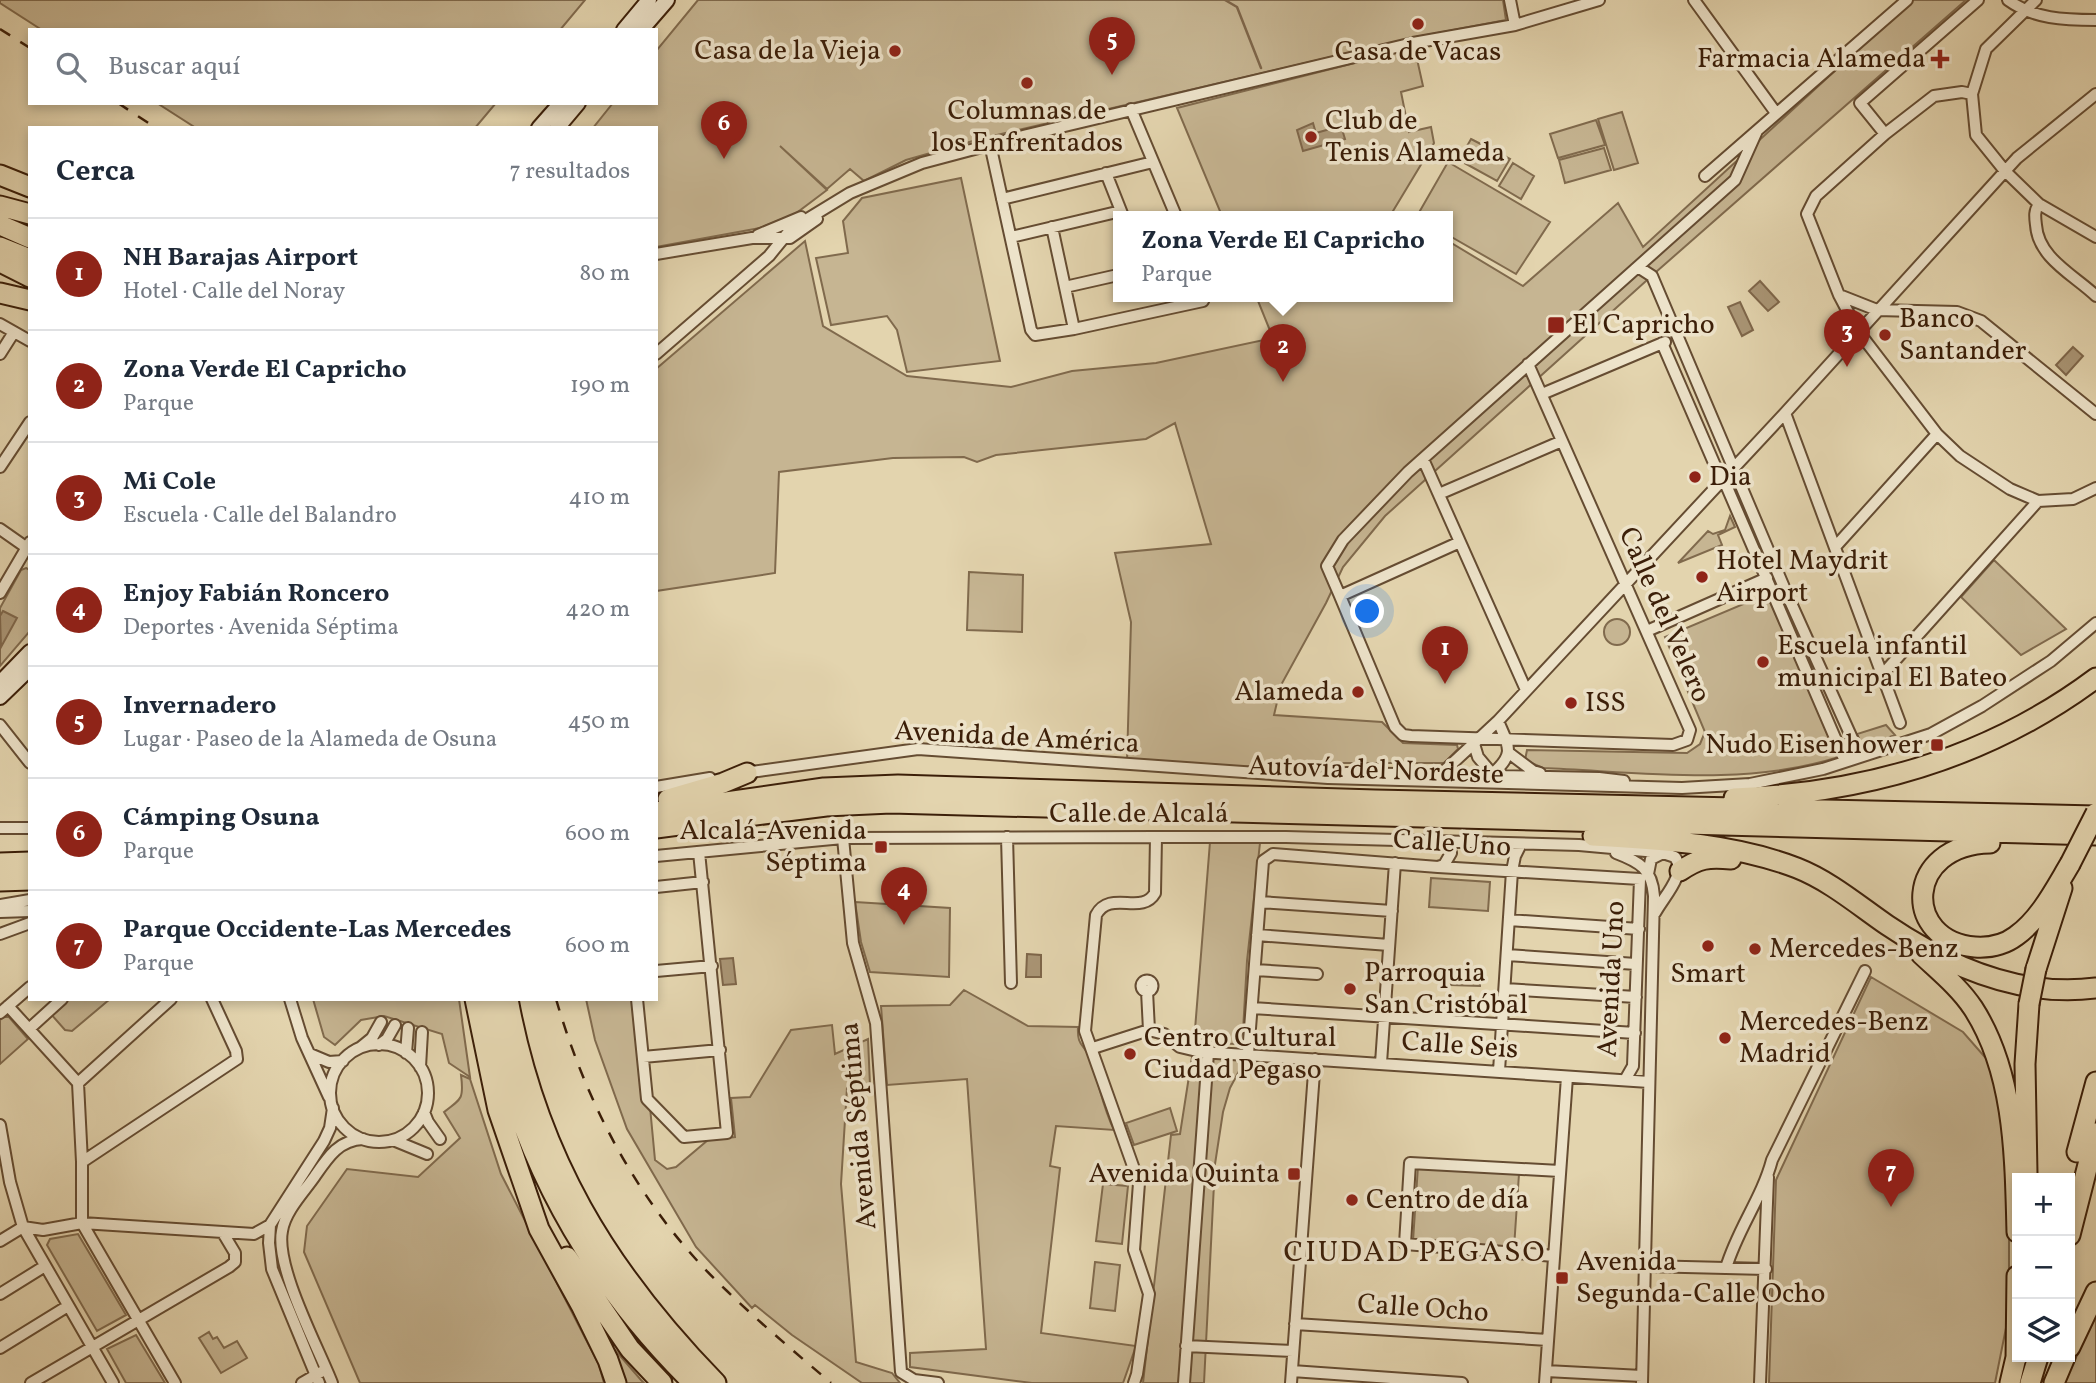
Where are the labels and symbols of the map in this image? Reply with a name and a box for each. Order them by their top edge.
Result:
marker: Casa de Vacas [1410,16,1426,32]
pin: 5 [1089,17,1135,75]
place label: Casa de la Vieja [694,32,881,71]
place label: Casa de Vacas [1335,33,1501,72]
place label: Farmacia Alameda [1697,40,1926,79]
marker: Casa de la Vieja [887,43,903,59]
marker: Farmacia Alameda [1932,51,1948,67]
marker: Columnas de los Enfrentados [1019,75,1035,91]
place label: Columnas de los Enfrentados [931,92,1123,163]
pin: 6 [701,101,747,159]
place label: Club de Tenis Alameda [1325,102,1505,173]
marker: Club de Tenis Alameda [1303,129,1319,145]
place label: Banco Santander [1899,300,2027,371]
place label: El Capricho [1572,306,1715,345]
pin: 3 [1824,309,1870,367]
marker: El Capricho [1546,315,1566,335]
pin: 2 [1260,324,1306,382]
marker: Banco Santander [1877,327,1893,343]
place label: Dia [1709,458,1752,497]
marker: Dia [1687,469,1703,485]
street label: Calle del Velero [1608,521,1720,709]
place label: Hotel Maydrit Airport [1716,542,1889,613]
marker: Hotel Maydrit Airport [1694,569,1710,585]
your location [1350,594,1384,628]
pin: 1 [1422,626,1468,684]
place label: Escuela infantil municipal El Bateo [1777,627,2007,698]
marker: Escuela infantil municipal El Bateo [1755,654,1771,670]
place label: Alameda [1234,673,1344,712]
marker: Alameda [1350,684,1366,700]
place label: ISS [1585,684,1626,723]
marker: ISS [1563,695,1579,711]
street label: Avenida de América [893,712,1141,764]
place label: Nudo Eisenhower [1705,726,1923,765]
marker: Nudo Eisenhower [1929,737,1945,753]
street label: Autovía del Nordeste [1247,747,1505,795]
street label: Calle de Alcalá [1049,795,1229,834]
place label: Alcalá-Avenida Séptima [679,812,867,883]
street label: Calle Uno [1392,820,1512,868]
marker: Alcalá-Avenida Séptima [873,839,889,855]
pin: 4 [881,867,927,925]
street label: Avenida Uno [1588,900,1636,1058]
place label: Mercedes-Benz [1769,930,1959,969]
marker: Smart [1700,938,1716,954]
marker: Mercedes-Benz [1747,941,1763,957]
place label: Parroquia San Cristóbal [1364,954,1528,1025]
place label: Smart [1670,955,1746,994]
marker: Parroquia San Cristóbal [1342,981,1358,997]
place label: Mercedes-Benz Madrid [1739,1003,1929,1074]
place label: Centro Cultural Ciudad Pegaso [1144,1019,1336,1090]
street label: Avenida Séptima [831,1021,887,1231]
street label: Calle Seis [1400,1022,1520,1070]
marker: Mercedes-Benz Madrid [1717,1030,1733,1046]
marker: Centro Cultural Ciudad Pegaso [1122,1046,1138,1062]
pin: 7 [1868,1149,1914,1207]
place label: Avenida Quinta [1089,1155,1280,1194]
marker: Avenida Quinta [1286,1166,1302,1182]
place label: Centro de día [1366,1181,1529,1220]
marker: Centro de día [1344,1192,1360,1208]
district label: CIUDAD PEGASO [1284,1232,1546,1274]
place label: Avenida Segunda-Calle Ocho [1576,1243,1825,1314]
marker: Avenida Segunda-Calle Ocho [1554,1270,1570,1286]
street label: Calle Ocho [1356,1285,1490,1333]

